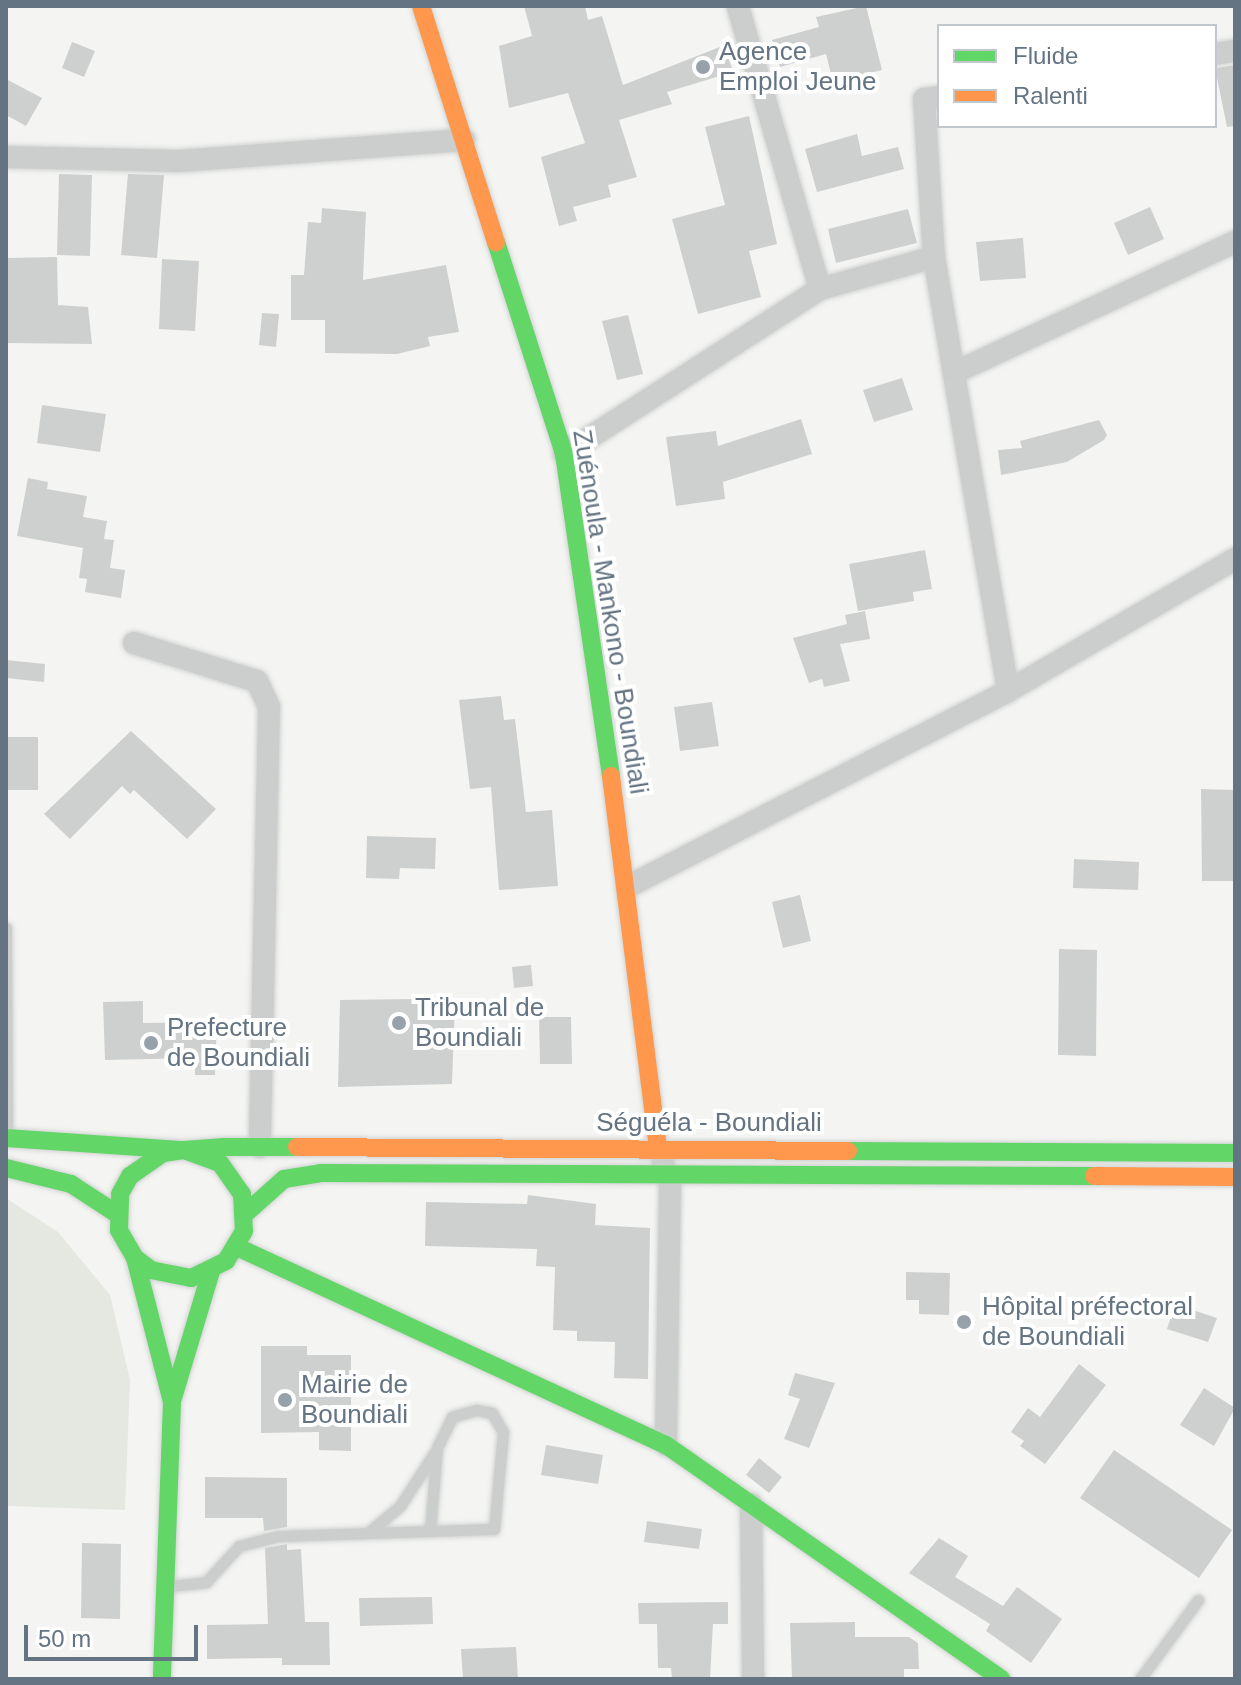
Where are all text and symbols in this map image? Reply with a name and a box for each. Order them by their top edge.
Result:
legend [937,24,1217,128]
place label: Agence Emploi Jeune [719,36,877,98]
text: Fluide [1013,42,1078,69]
marker: Agence Emploi Jeune [694,58,712,76]
text: Ralenti [1013,82,1088,109]
street label: Zuénoula - Mankono - Boundiali [566,428,654,796]
place label: Tribunal de Boundiali [415,992,544,1054]
place label: Prefecture de Boundiali [167,1012,310,1074]
marker: Tribunal de Boundiali [390,1014,408,1032]
marker: Prefecture de Boundiali [142,1034,160,1052]
street label: Séguéla - Boundiali [596,1107,822,1139]
place label: Hôpital préfectoral de Boundiali [982,1291,1193,1352]
marker: Hôpital préfectoral de Boundiali [953,1311,975,1333]
place label: Mairie de Boundiali [301,1369,408,1430]
marker: Mairie de Boundiali [276,1391,294,1409]
scale bar [28,1609,202,1659]
text: 50 m [38,1625,91,1652]

